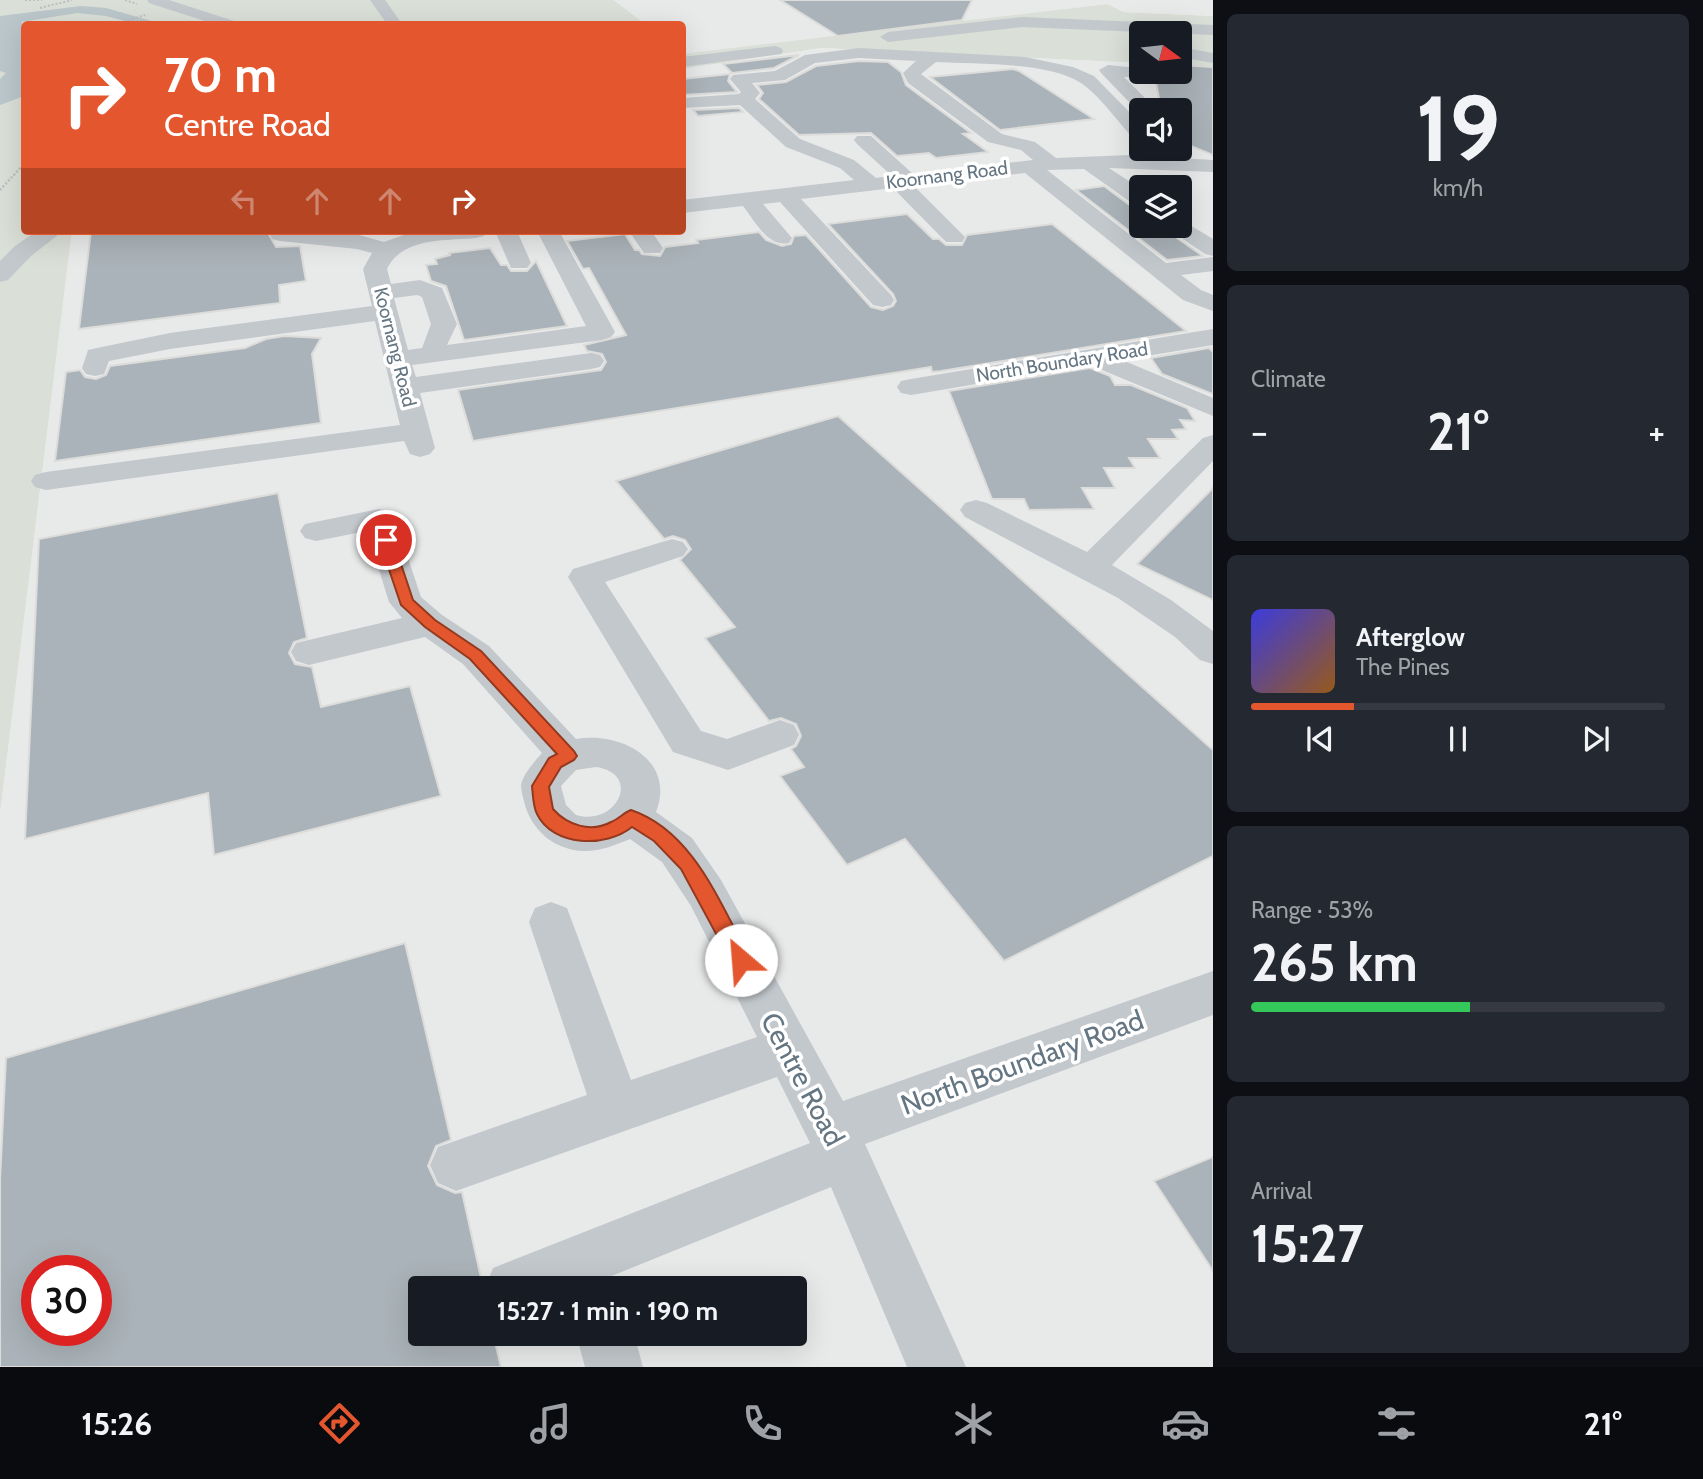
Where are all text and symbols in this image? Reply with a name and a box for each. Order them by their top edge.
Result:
north arrow [1129,21,1192,84]
map controls [1129,21,1192,238]
text: 70 m [164,45,277,104]
icon: right [49,49,140,140]
text: 19 [1416,73,1500,184]
button: sound [1129,98,1192,161]
text: Centre Road [164,105,331,144]
street label: Koornang Road [885,156,1009,194]
text: km/h [1433,174,1483,202]
button: layers [1129,175,1192,238]
icon: left [225,182,263,220]
icon: ahead [298,182,336,220]
icon: ahead [371,182,409,220]
icon: right [444,182,482,220]
street label: Koornang Road [369,285,421,409]
street label: North Boundary Road [974,337,1150,387]
text: Climate [1251,365,1326,393]
text: 21° [1427,400,1489,463]
text: − [1251,408,1268,455]
text: + [1648,408,1665,455]
pin [356,510,416,570]
icon: arrive [367,521,405,559]
text: Afterglow [1356,621,1465,653]
text: The Pines [1356,653,1450,681]
icon: previous [1301,720,1339,758]
icon: pause [1439,720,1477,758]
icon: next [1577,720,1615,758]
text: Range · 53% [1251,896,1373,924]
position arrow [704,923,778,997]
text: 265 km [1251,931,1418,994]
street label: North Boundary Road [896,1002,1148,1122]
street label: Centre Road [754,1007,852,1151]
text: Arrival [1251,1177,1312,1205]
text: 15:27 [1251,1212,1364,1275]
speed limit sign: 30 [21,1255,112,1346]
text: 15:27 · 1 min · 190 m [497,1295,718,1327]
icon: directions [315,1399,364,1448]
icon: music [526,1399,575,1448]
icon: phone [738,1399,787,1448]
icon: climate [949,1399,998,1448]
icon: car [1161,1399,1210,1448]
icon: filters [1372,1399,1421,1448]
text: 15:26 [81,1404,152,1443]
text: 21° [1584,1404,1622,1443]

